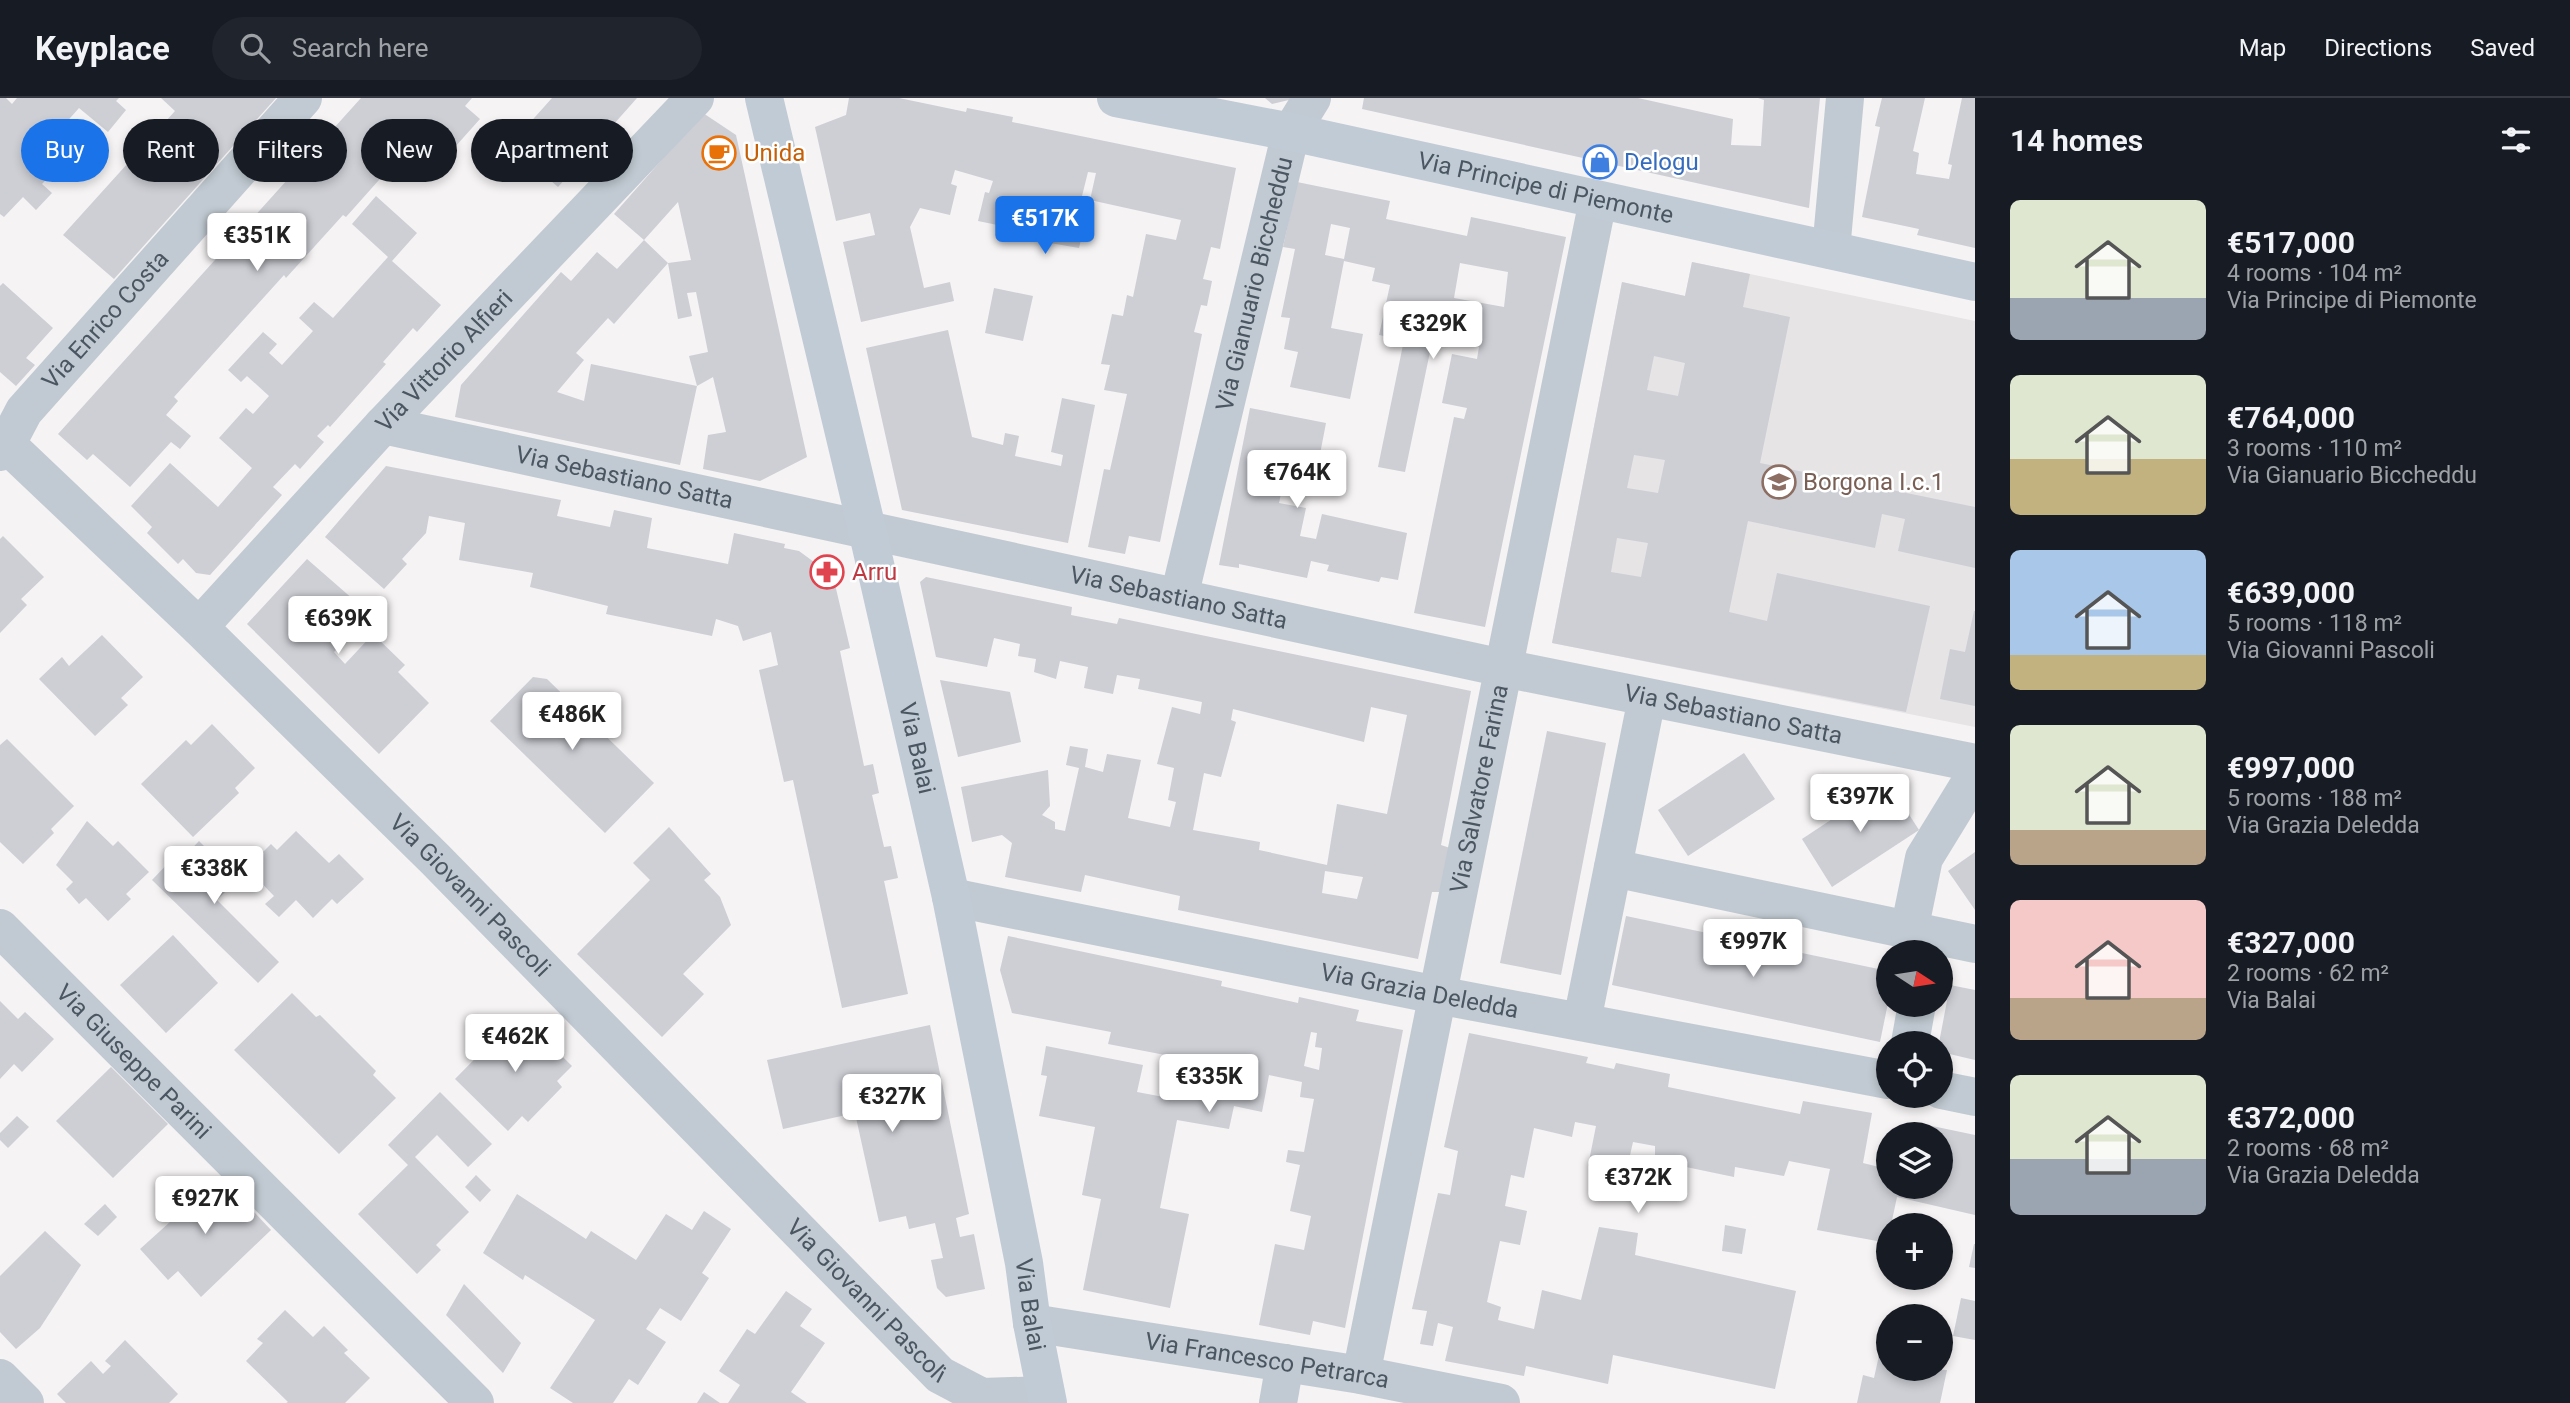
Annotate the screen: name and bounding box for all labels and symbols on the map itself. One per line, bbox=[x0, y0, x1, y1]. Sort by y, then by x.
cafe icon: Unida bbox=[700, 134, 738, 172]
place label: Unida bbox=[744, 139, 805, 167]
shop icon: Delogu bbox=[1581, 143, 1619, 181]
street label: Via Principe di Piemonte bbox=[1415, 146, 1676, 229]
place label: Delogu bbox=[1624, 148, 1699, 176]
street label: Via Gianuario Biccheddu bbox=[1210, 154, 1299, 414]
pin: €517K bbox=[996, 197, 1094, 256]
pin: €351K bbox=[208, 214, 306, 273]
street label: Via Enrico Costa bbox=[36, 245, 174, 395]
street label: Via Vittorio Alfieri bbox=[370, 284, 518, 438]
pin: €329K bbox=[1384, 302, 1482, 361]
street label: Via Sebastiano Satta bbox=[513, 440, 736, 515]
pin: €764K bbox=[1248, 450, 1346, 510]
school or university icon: Borgona I.c.1 bbox=[1760, 463, 1798, 501]
place label: Borgona I.c.1 bbox=[1803, 468, 1944, 496]
pharmacy icon: Arru bbox=[808, 553, 846, 591]
place label: Arru bbox=[852, 558, 897, 586]
street label: Via Sebastiano Satta bbox=[1067, 560, 1290, 635]
pin: €639K bbox=[289, 596, 387, 656]
street label: Via Sebastiano Satta bbox=[1622, 679, 1845, 750]
street label: Via Salvatore Farina bbox=[1445, 682, 1514, 895]
pin: €486K bbox=[523, 692, 621, 752]
street label: Via Balai bbox=[893, 700, 941, 797]
pin: €397K bbox=[1811, 774, 1909, 834]
street label: Via Giovanni Pascoli bbox=[384, 808, 556, 983]
pin: €338K bbox=[165, 846, 263, 906]
pin: €997K bbox=[1704, 920, 1802, 979]
north arrow bbox=[1876, 940, 1953, 1017]
street label: Via Grazia Deledda bbox=[1318, 958, 1521, 1024]
street label: Via Giuseppe Parini bbox=[50, 978, 217, 1145]
pin: €462K bbox=[466, 1014, 564, 1074]
pin: €335K bbox=[1160, 1054, 1258, 1114]
pin: €327K bbox=[843, 1074, 941, 1134]
pin: €372K bbox=[1589, 1156, 1687, 1215]
pin: €927K bbox=[156, 1176, 254, 1236]
street label: Via Giovanni Pascoli bbox=[781, 1213, 950, 1389]
street label: Via Balai bbox=[1010, 1257, 1051, 1353]
street label: Via Francesco Petrarca bbox=[1143, 1327, 1392, 1394]

